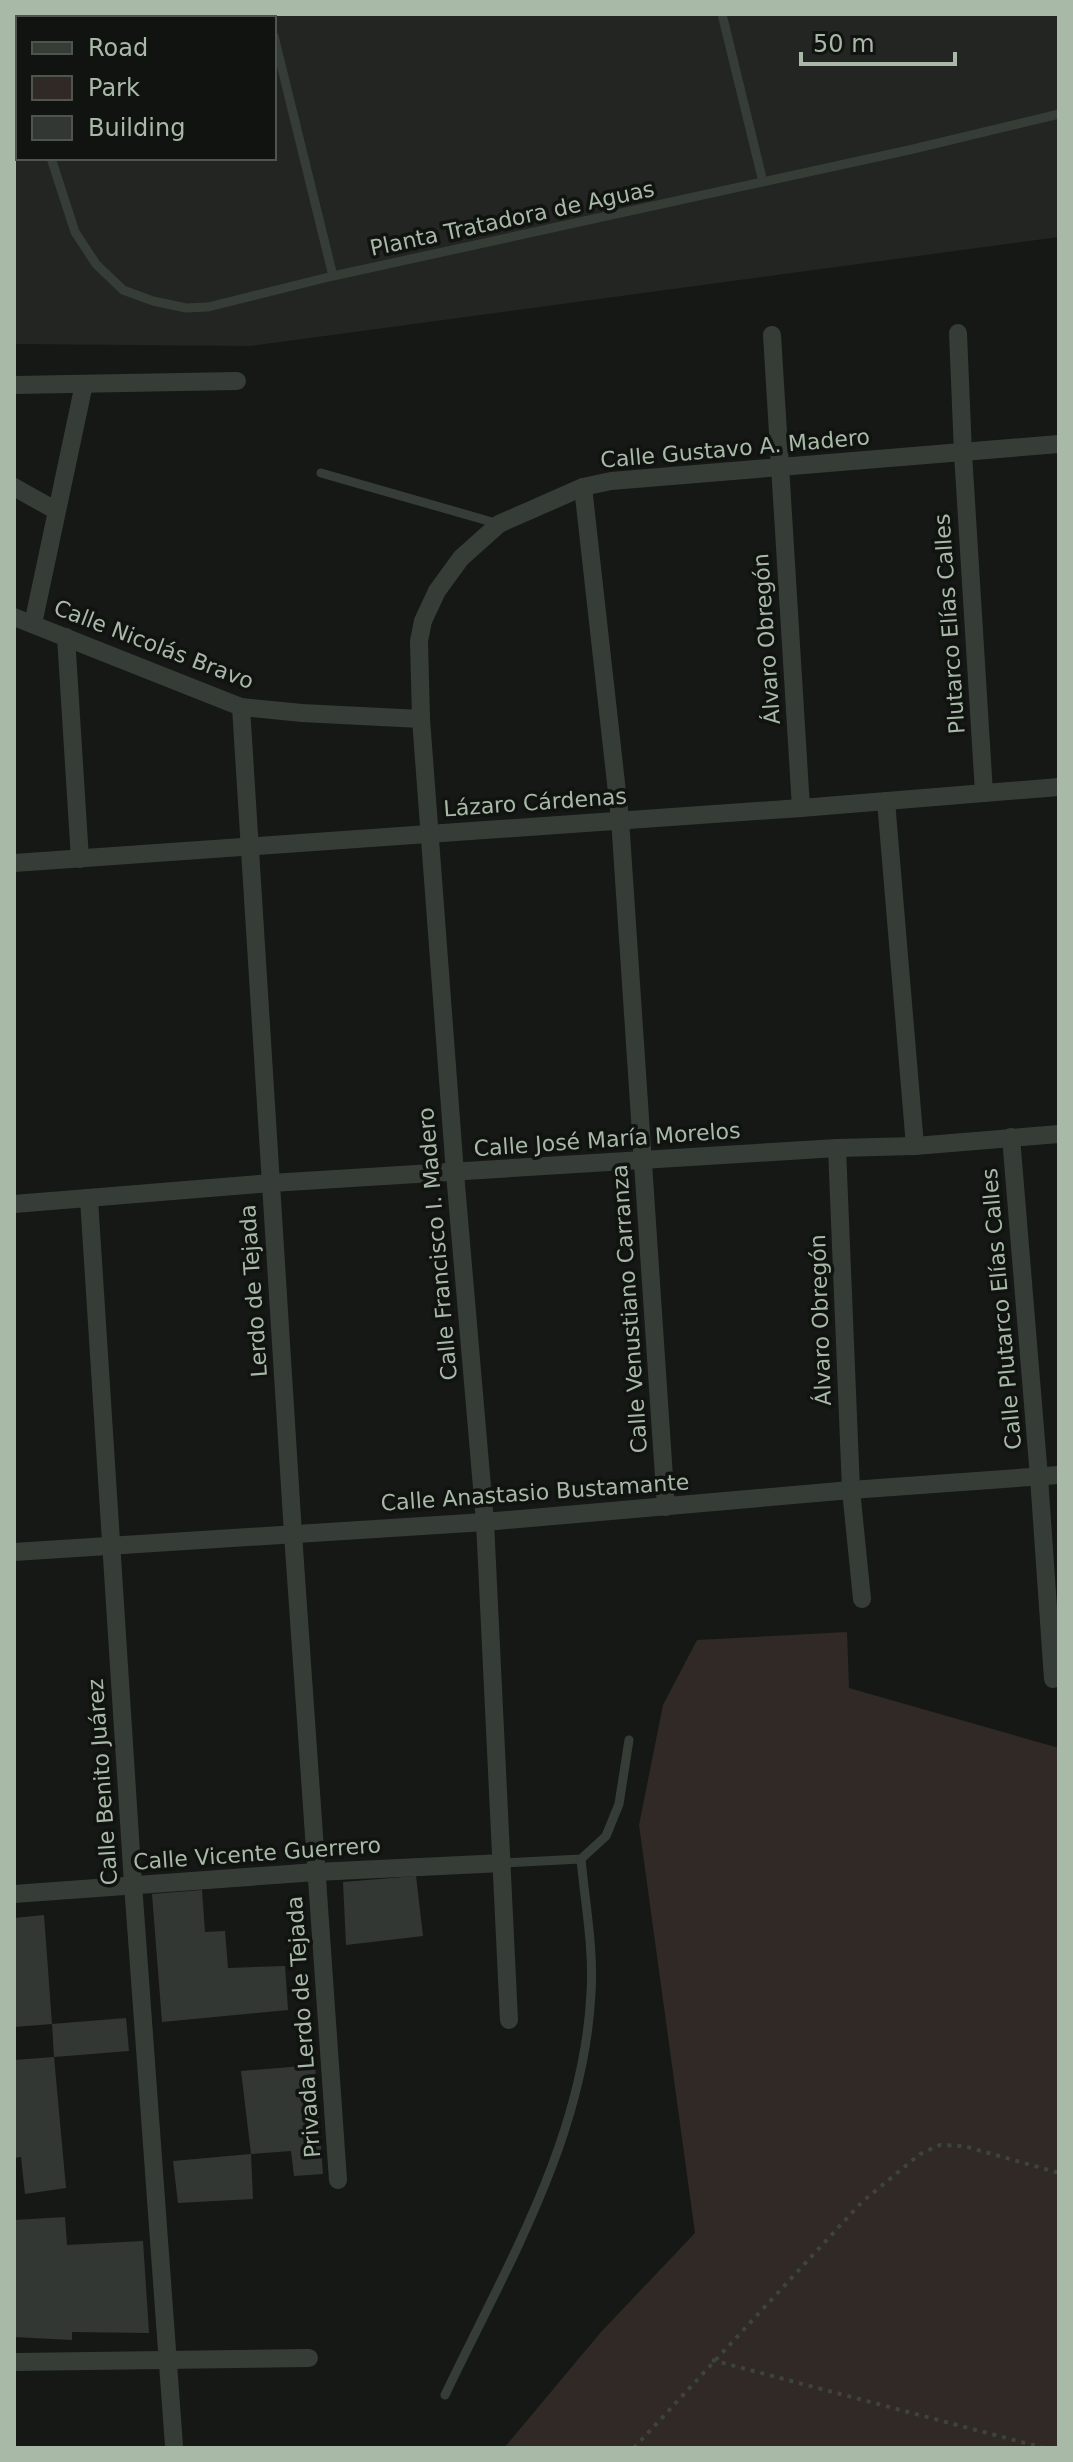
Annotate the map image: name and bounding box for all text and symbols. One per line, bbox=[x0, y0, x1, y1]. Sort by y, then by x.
legend bbox=[16, 16, 276, 160]
scale bar bbox=[801, 16, 955, 66]
text: 50 m bbox=[813, 30, 875, 58]
text: Road bbox=[88, 34, 148, 62]
text: Park bbox=[88, 74, 140, 102]
text: Building bbox=[88, 114, 185, 142]
street label: Planta Tratadora de Aguas bbox=[368, 176, 657, 261]
street label: Calle Gustavo A. Madero bbox=[599, 424, 871, 473]
street label: Plutarco Elías Calles bbox=[929, 513, 970, 735]
street label: Álvaro Obregón bbox=[748, 553, 785, 725]
street label: Calle Nicolás Bravo bbox=[50, 595, 257, 694]
street label: Lázaro Cárdenas bbox=[443, 784, 628, 821]
street label: Calle Francisco I. Madero bbox=[413, 1106, 462, 1381]
street label: Calle José María Morelos bbox=[473, 1118, 741, 1161]
street label: Calle Venustiano Carranza bbox=[607, 1164, 652, 1454]
street label: Calle Plutarco Elías Calles bbox=[977, 1167, 1026, 1451]
street label: Lerdo de Tejada bbox=[235, 1204, 272, 1378]
street label: Álvaro Obregón bbox=[805, 1234, 836, 1406]
street label: Calle Anastasio Bustamante bbox=[380, 1469, 690, 1516]
street label: Calle Benito Juárez bbox=[83, 1678, 122, 1886]
street label: Calle Vicente Guerrero bbox=[132, 1832, 382, 1875]
street label: Privada Lerdo de Tejada bbox=[282, 1895, 325, 2159]

